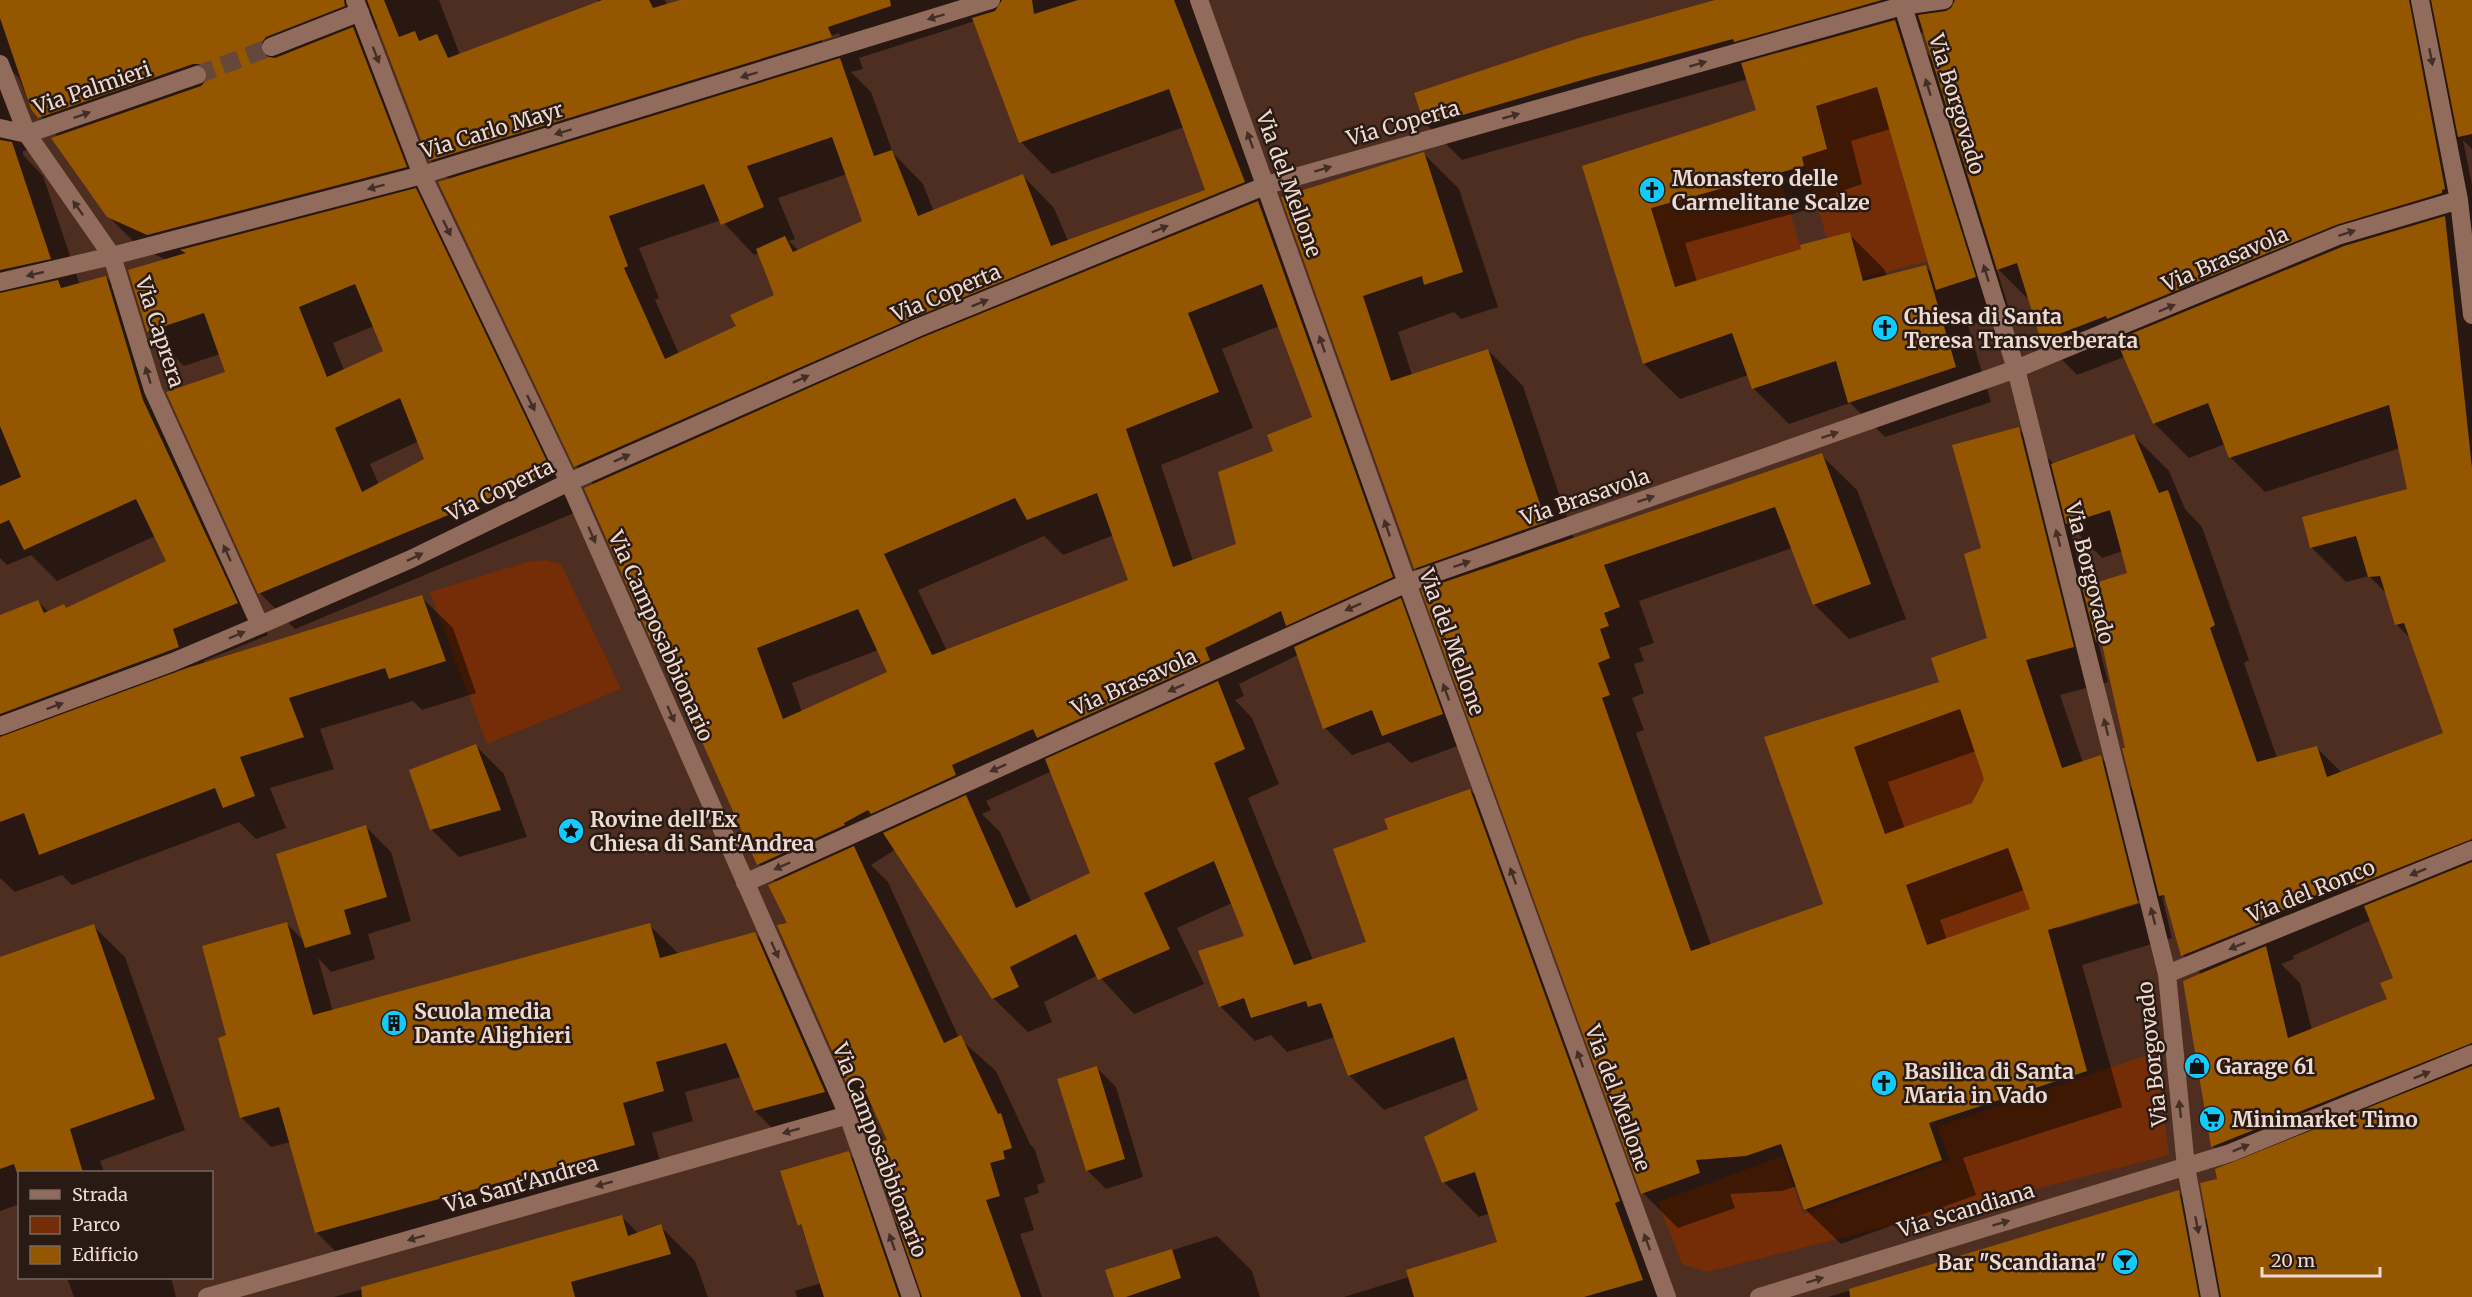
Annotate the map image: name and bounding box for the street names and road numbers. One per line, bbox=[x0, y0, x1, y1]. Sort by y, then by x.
street label: Via Borgovado bbox=[1923, 30, 1991, 177]
street label: Via Palmieri bbox=[29, 55, 155, 121]
street label: Via Coperta bbox=[1343, 94, 1463, 152]
street label: Via Carlo Mayr bbox=[416, 95, 567, 165]
street label: Via del Mellone bbox=[1250, 106, 1328, 261]
street label: Via Brasavola bbox=[2157, 220, 2292, 298]
street label: Via Coperta bbox=[886, 258, 1005, 329]
street label: Via Caprera bbox=[129, 272, 191, 391]
street label: Via Coperta bbox=[441, 452, 558, 528]
street label: Via Brasavola bbox=[1516, 462, 1653, 532]
street label: Via Borgovado bbox=[2059, 498, 2121, 647]
street label: Via Camposabbionario bbox=[602, 526, 720, 745]
street label: Via del Mellone bbox=[1413, 564, 1491, 719]
street label: Via Brasavola bbox=[1066, 642, 1201, 722]
street label: Via del Ronco bbox=[2242, 853, 2379, 929]
street label: Via Borgovado bbox=[2131, 980, 2173, 1129]
street label: Via del Mellone bbox=[1579, 1020, 1657, 1175]
street label: Via Camposabbionario bbox=[826, 1038, 933, 1261]
street label: Via Sant'Andrea bbox=[440, 1149, 601, 1219]
street label: Via Scandiana bbox=[1894, 1176, 2038, 1244]

